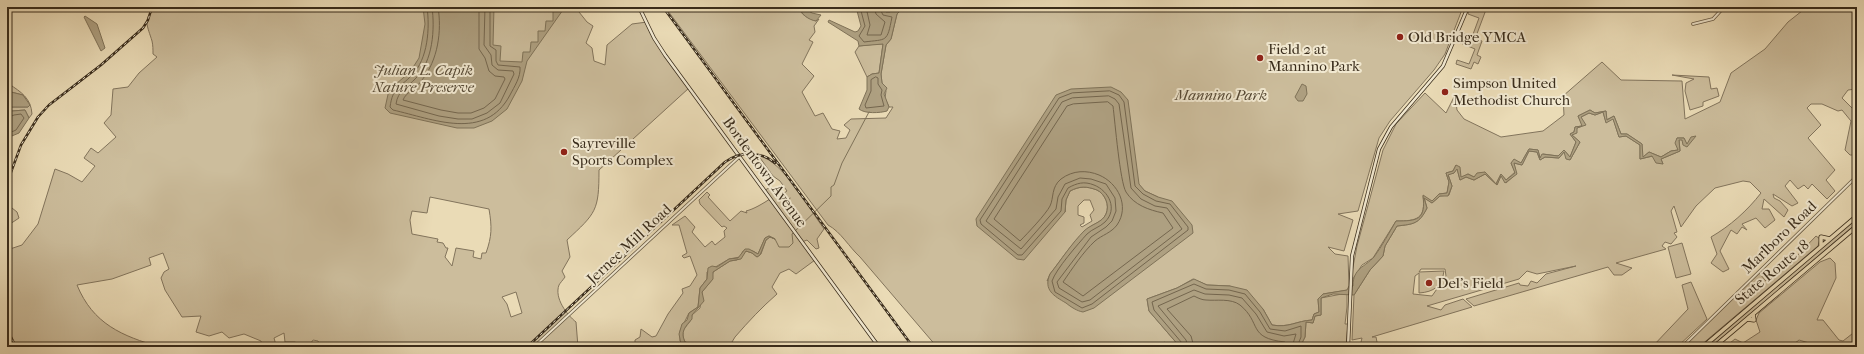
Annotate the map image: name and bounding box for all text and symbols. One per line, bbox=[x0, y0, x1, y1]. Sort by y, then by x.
place label: Old Bridge YMCA bbox=[1408, 28, 1527, 46]
marker: Old Bridge YMCA bbox=[1395, 32, 1405, 42]
place label: Field 2 at Mannino Park bbox=[1268, 40, 1360, 75]
marker: Field 2 at Mannino Park bbox=[1255, 53, 1265, 63]
park label: Julian L. Capik Nature Preserve bbox=[371, 61, 475, 96]
place label: Simpson United Methodist Church bbox=[1453, 74, 1571, 109]
park label: Mannino Park bbox=[1174, 86, 1267, 104]
marker: Simpson United Methodist Church bbox=[1440, 87, 1450, 97]
street label: Bordentown Avenue bbox=[719, 113, 811, 231]
place label: Sayreville Sports Complex bbox=[572, 134, 673, 169]
marker: Sayreville Sports Complex bbox=[559, 147, 569, 157]
street label: Marlboro Road bbox=[1738, 196, 1821, 277]
street label: Jernee Mill Road bbox=[582, 200, 676, 288]
street label: State Route 18 bbox=[1731, 236, 1813, 308]
place label: Del's Field bbox=[1437, 274, 1505, 292]
marker: Del's Field bbox=[1424, 278, 1434, 288]

